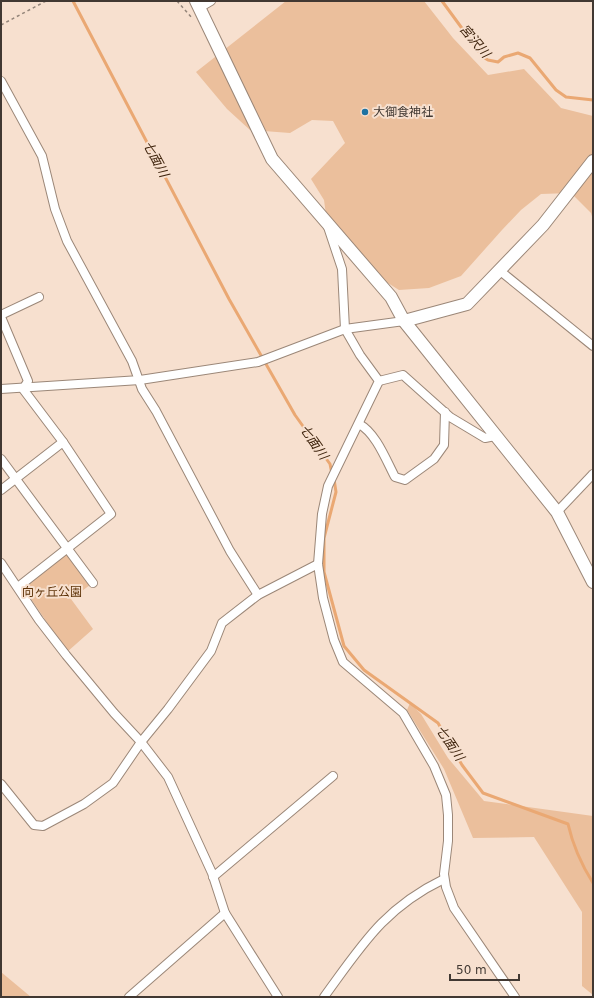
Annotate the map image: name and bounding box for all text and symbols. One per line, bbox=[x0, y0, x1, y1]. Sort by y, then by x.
water label: 宮沢川 bbox=[457, 21, 495, 62]
place label: 大御食神社 bbox=[373, 105, 433, 119]
marker: 大御食神社 bbox=[360, 107, 370, 117]
water label: 七面川 bbox=[140, 138, 173, 181]
water label: 七面川 bbox=[297, 422, 332, 464]
park label: 向ヶ丘公園 bbox=[22, 585, 82, 599]
water label: 七面川 bbox=[433, 723, 468, 765]
scale bar bbox=[450, 956, 519, 982]
text: 50 m bbox=[456, 963, 487, 977]

